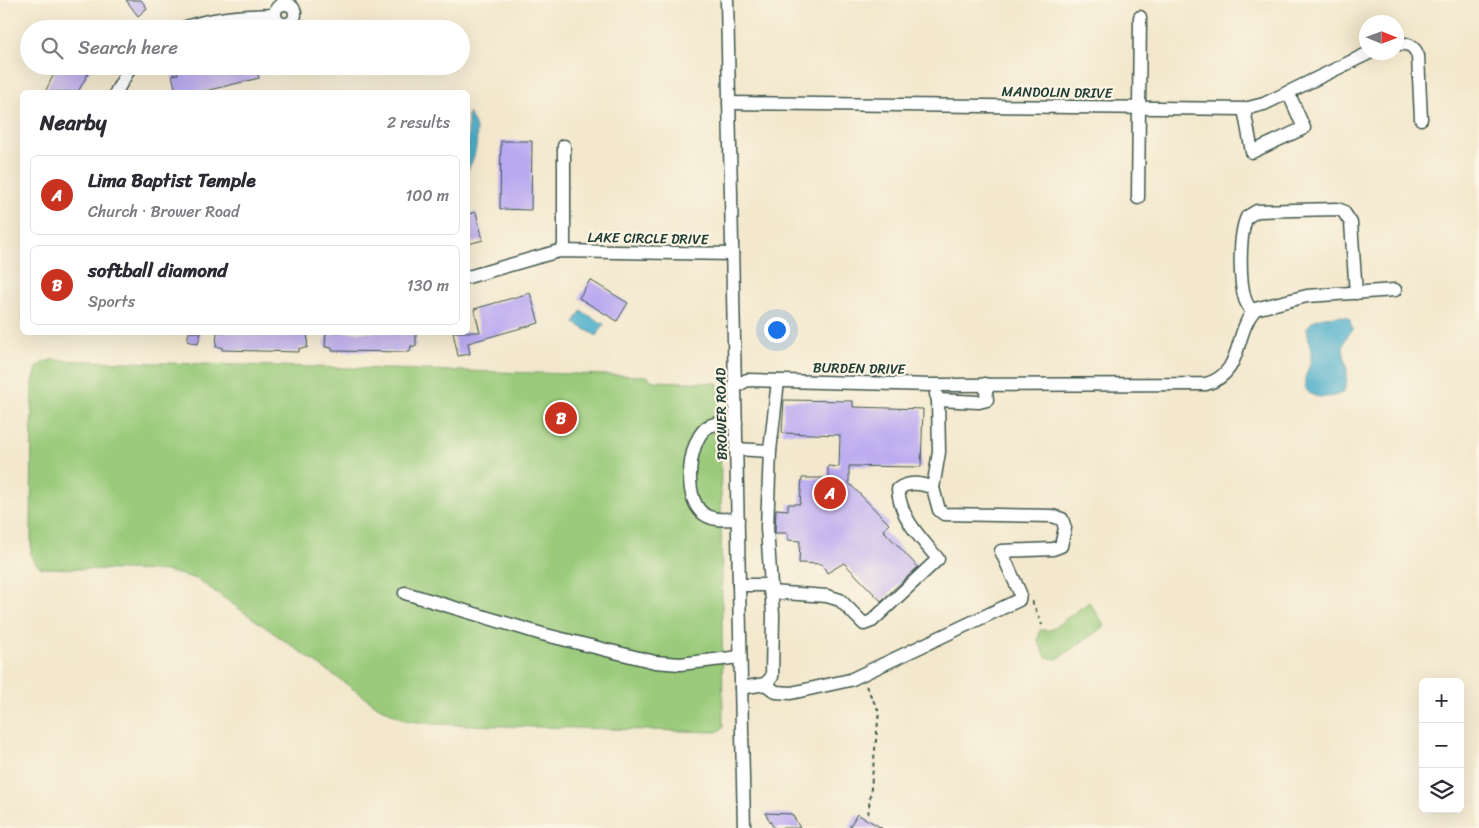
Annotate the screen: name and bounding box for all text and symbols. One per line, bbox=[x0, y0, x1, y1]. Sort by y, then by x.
north arrow bbox=[1359, 15, 1404, 60]
search box bbox=[20, 20, 470, 75]
text: Search here bbox=[78, 31, 178, 64]
icon: search bbox=[38, 34, 66, 62]
street label: MANDOLIN DRIVE bbox=[1001, 79, 1114, 106]
text: Nearby bbox=[40, 104, 106, 142]
text: 2 results bbox=[387, 108, 450, 137]
text: Lima Baptist Temple bbox=[88, 164, 256, 197]
text: A bbox=[52, 181, 62, 210]
text: 100 m bbox=[405, 181, 449, 210]
text: Church · Brower Road bbox=[88, 197, 239, 226]
street label: LAKE CIRCLE DRIVE bbox=[587, 225, 710, 252]
text: softball diamond bbox=[88, 254, 227, 287]
text: B bbox=[52, 271, 62, 300]
text: 130 m bbox=[407, 271, 449, 300]
text: Sports bbox=[88, 287, 135, 316]
your location bbox=[764, 317, 790, 343]
street label: BURDEN DRIVE bbox=[813, 355, 907, 382]
street label: BROWER ROAD bbox=[708, 367, 735, 461]
pin: B bbox=[545, 399, 577, 437]
pin: A bbox=[814, 474, 846, 512]
map controls bbox=[1419, 678, 1464, 813]
button: + bbox=[1419, 678, 1464, 723]
button: − bbox=[1419, 723, 1464, 768]
button: layers bbox=[1419, 768, 1464, 813]

